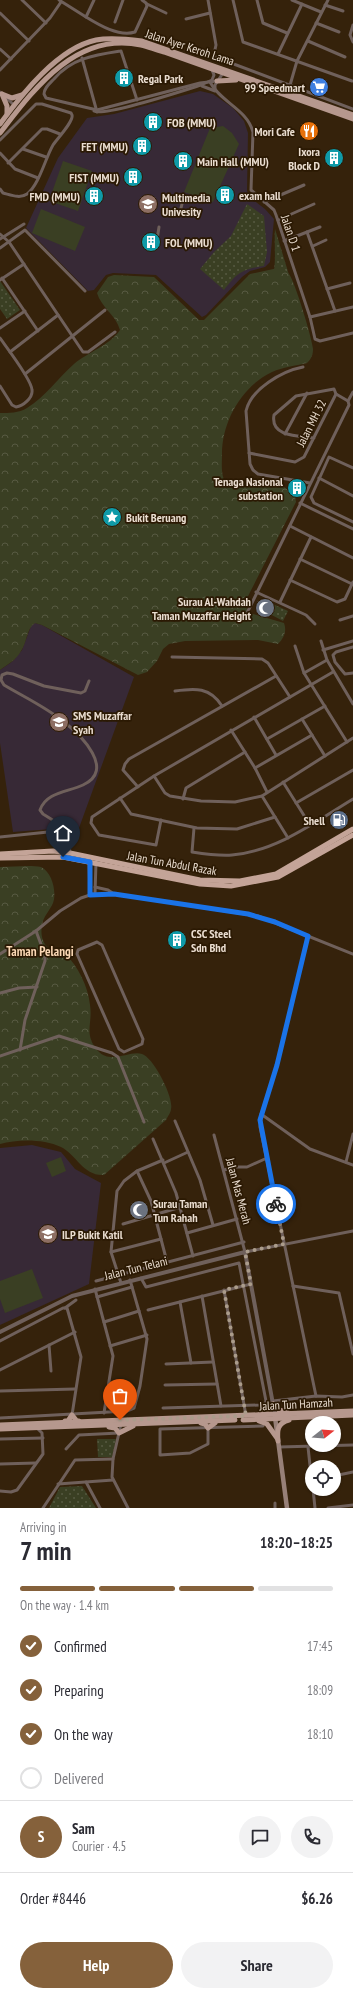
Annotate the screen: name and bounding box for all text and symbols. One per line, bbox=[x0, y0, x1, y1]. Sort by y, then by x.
street label: Jalan Ayer Keroh Lama bbox=[143, 25, 236, 68]
building icon: Regal Park bbox=[113, 67, 135, 89]
place label: Regal Park bbox=[138, 71, 183, 86]
supermarket icon: 99 Speedmart bbox=[308, 76, 330, 98]
place label: 99 Speedmart bbox=[245, 80, 305, 95]
building icon: FOB (MMU) bbox=[142, 111, 164, 133]
place label: FOB (MMU) bbox=[167, 115, 216, 130]
restaurant icon: Mori Cafe bbox=[298, 120, 320, 142]
place label: Mori Cafe bbox=[254, 124, 295, 139]
building icon: FET (MMU) bbox=[131, 135, 153, 157]
place label: FET (MMU) bbox=[81, 139, 128, 154]
place label: Ixora Block D bbox=[288, 144, 321, 173]
building icon: Ixora Block D bbox=[323, 147, 345, 169]
building icon: Main Hall (MMU) bbox=[172, 150, 194, 172]
place label: Main Hall (MMU) bbox=[197, 154, 269, 169]
building icon: FIST (MMU) bbox=[122, 166, 144, 188]
place label: FIST (MMU) bbox=[69, 170, 119, 185]
building icon: exam hall bbox=[214, 184, 236, 206]
building icon: FMD (MMU) bbox=[83, 185, 105, 207]
place label: exam hall bbox=[239, 188, 281, 203]
place label: FMD (MMU) bbox=[29, 189, 80, 204]
place label: Multimedia Univesity bbox=[162, 190, 211, 219]
school or university icon: Multimedia Univesity bbox=[137, 193, 159, 215]
street label: Jalan D 1 bbox=[278, 212, 304, 253]
building icon: FOL (MMU) bbox=[140, 231, 162, 253]
place label: FOL (MMU) bbox=[165, 235, 212, 250]
street label: Jalan MH 32 bbox=[292, 397, 329, 450]
place label: Tenaga Nasional substation bbox=[213, 474, 283, 503]
building icon: Tenaga Nasional substation bbox=[286, 477, 308, 499]
place icon: Bukit Beruang bbox=[101, 506, 123, 528]
place label: Bukit Beruang bbox=[126, 510, 186, 525]
place label: Surau Al-Wahdah Taman Muzaffar Height bbox=[152, 594, 251, 623]
mosque icon: Surau Al-Wahdah Taman Muzaffar Height bbox=[254, 597, 276, 619]
place label: SMS Muzaffar Syah bbox=[73, 708, 132, 737]
school or university icon: SMS Muzaffar Syah bbox=[48, 711, 70, 733]
fuel station icon: Shell bbox=[328, 809, 350, 831]
place label: Shell bbox=[303, 813, 325, 828]
pin bbox=[46, 816, 80, 857]
icon: home bbox=[52, 822, 74, 844]
street label: Jalan Tun Abdul Razak bbox=[125, 848, 218, 878]
place label: CSC Steel Sdn Bhd bbox=[191, 926, 231, 955]
building icon: CSC Steel Sdn Bhd bbox=[166, 929, 188, 951]
district label: Taman Pelangi bbox=[6, 943, 74, 960]
street label: Jalan Mas Merah bbox=[223, 1155, 255, 1226]
courier bbox=[256, 1184, 296, 1224]
icon: bike bbox=[265, 1193, 287, 1215]
place label: Surau Taman Tun Rahah bbox=[153, 1196, 207, 1225]
mosque icon: Surau Taman Tun Rahah bbox=[128, 1199, 150, 1221]
school or university icon: ILP Bukit Katil bbox=[37, 1223, 59, 1245]
place label: ILP Bukit Katil bbox=[62, 1227, 123, 1242]
street label: Jalan Tun Telani bbox=[102, 1253, 169, 1283]
pin bbox=[103, 1379, 137, 1420]
icon: bag bbox=[109, 1385, 131, 1407]
street label: Jalan Tun Hamzah bbox=[258, 1395, 333, 1413]
north arrow bbox=[305, 1416, 341, 1452]
map controls bbox=[305, 1416, 341, 1496]
button: locate bbox=[305, 1460, 341, 1496]
text: Arriving in bbox=[20, 1519, 67, 1536]
text: 18:20–18:25 bbox=[260, 1533, 333, 1552]
text: 7 min bbox=[20, 1534, 71, 1567]
text: On the way · 1.4 km bbox=[20, 1597, 109, 1614]
icon: check bbox=[20, 1635, 42, 1657]
text: Confirmed bbox=[54, 1637, 107, 1656]
text: 17:45 bbox=[307, 1638, 333, 1655]
icon: check bbox=[20, 1679, 42, 1701]
text: Preparing bbox=[54, 1681, 104, 1700]
text: 18:09 bbox=[307, 1682, 333, 1699]
icon: check bbox=[20, 1723, 42, 1745]
text: On the way bbox=[54, 1725, 113, 1744]
text: 18:10 bbox=[307, 1726, 333, 1743]
text: Delivered bbox=[54, 1769, 104, 1788]
button: chat bbox=[239, 1816, 281, 1858]
button: phone bbox=[291, 1816, 333, 1858]
text: Sam bbox=[72, 1819, 95, 1838]
text: S bbox=[38, 1827, 44, 1846]
text: Courier · 4.5 bbox=[72, 1838, 126, 1855]
text: Order #8446 bbox=[20, 1889, 86, 1908]
text: $6.26 bbox=[301, 1889, 333, 1908]
button: Help bbox=[20, 1942, 173, 1988]
button: Share bbox=[181, 1942, 333, 1988]

